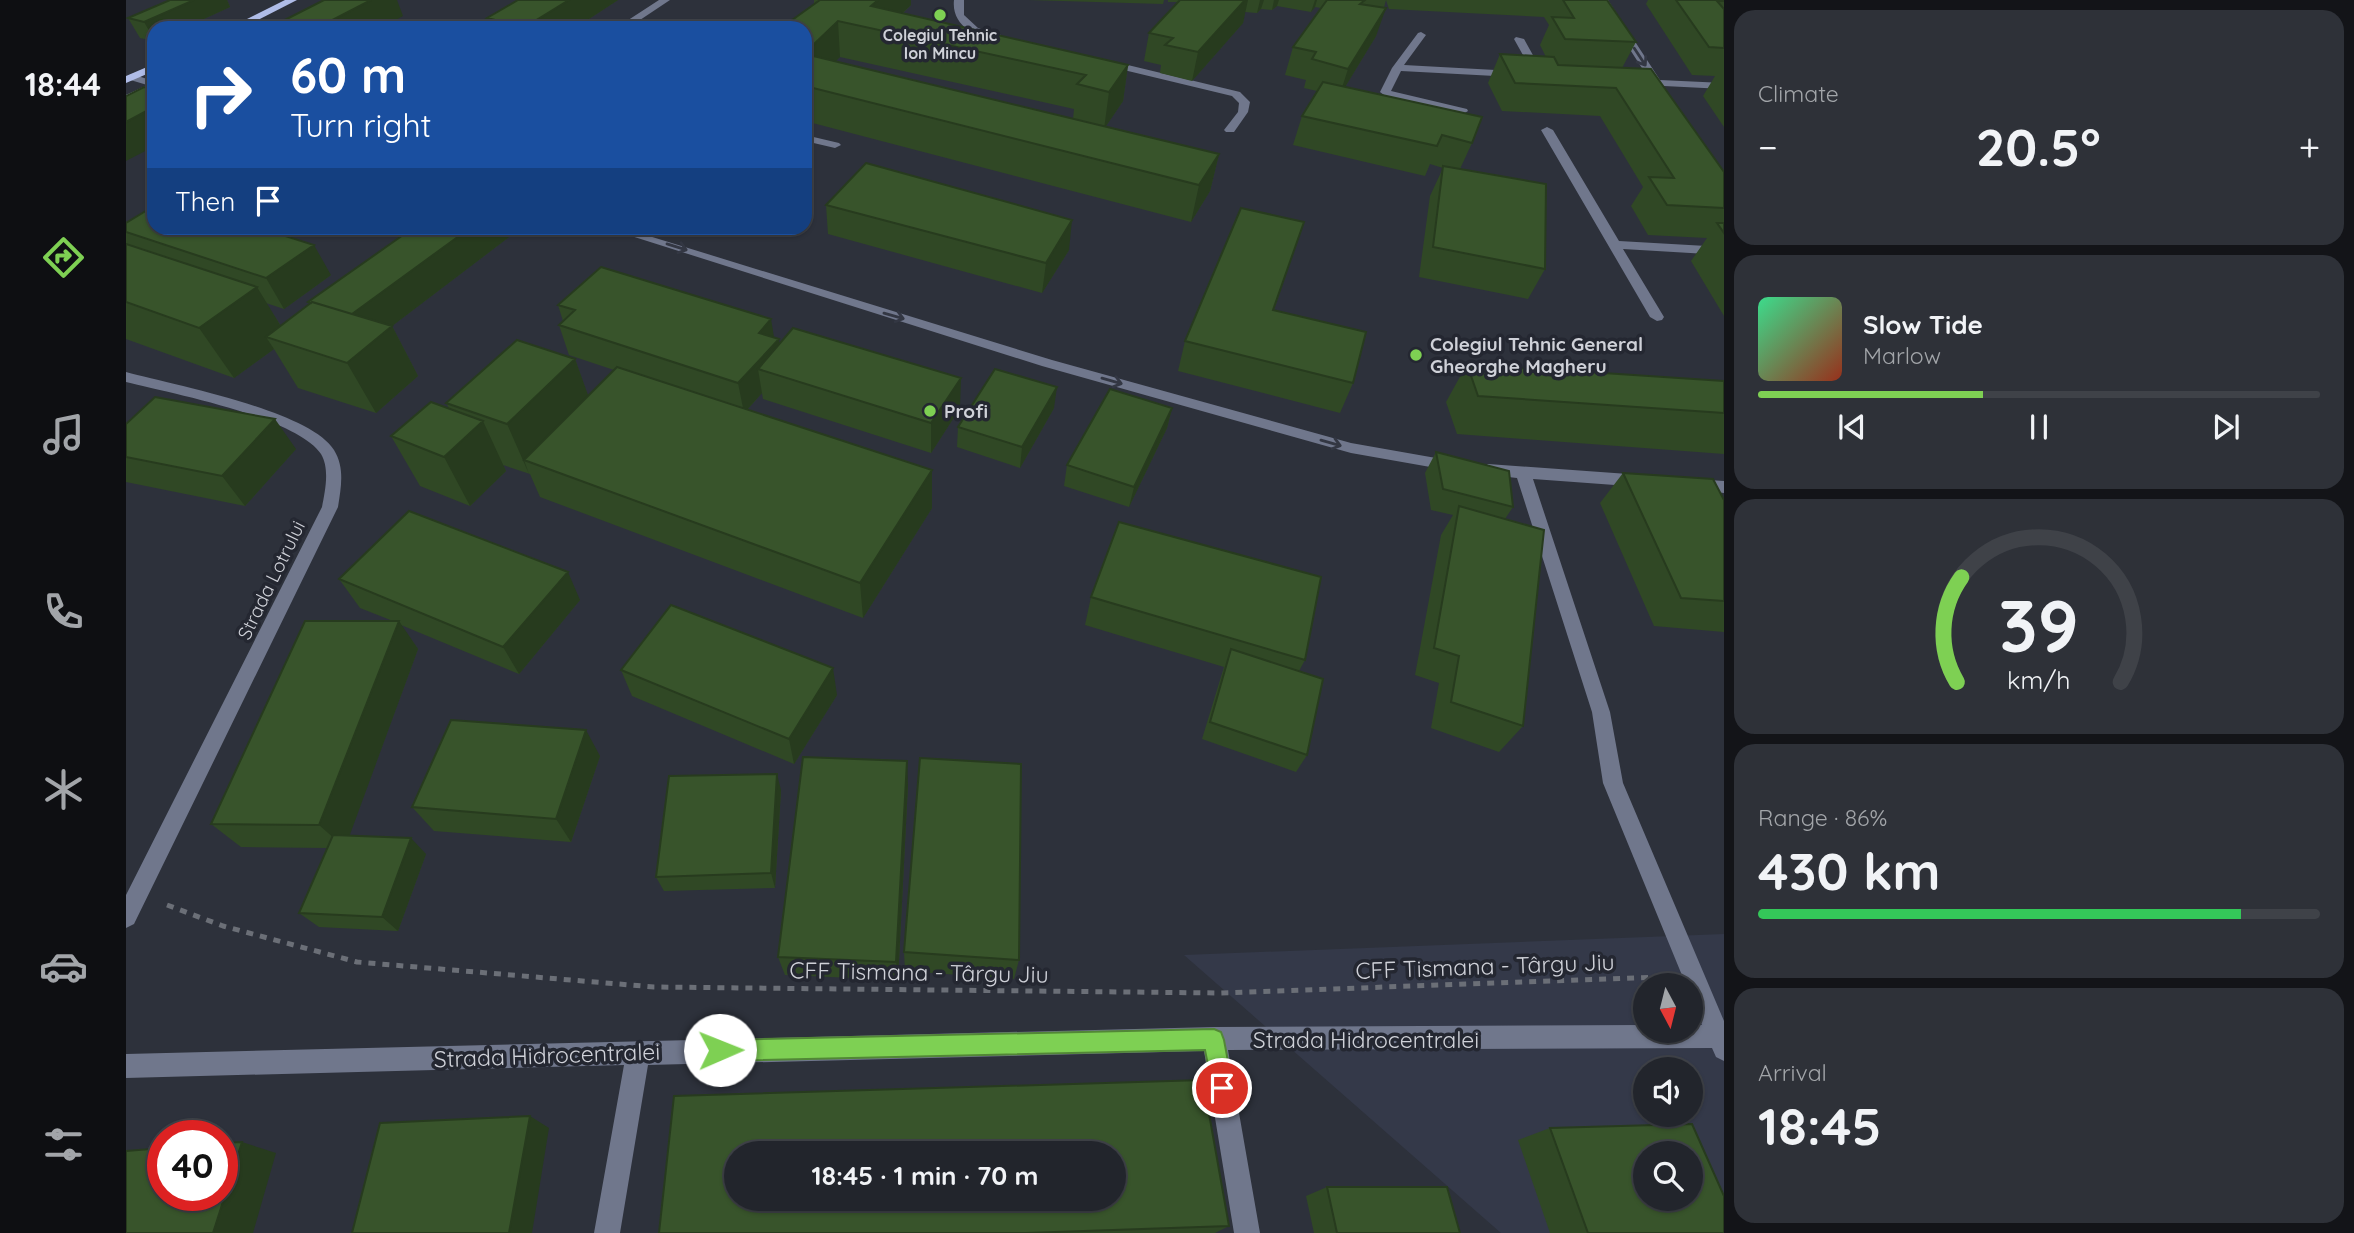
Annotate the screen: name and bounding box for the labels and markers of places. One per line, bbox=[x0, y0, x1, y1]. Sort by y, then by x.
marker: Colegiul Tehnic Ion Mincu bbox=[932, 7, 948, 23]
place label: Colegiul Tehnic Ion Mincu bbox=[883, 25, 997, 63]
place label: Colegiul Tehnic General Gheorghe Magheru bbox=[1430, 332, 1643, 378]
marker: Colegiul Tehnic General Gheorghe Magheru bbox=[1408, 347, 1424, 363]
place label: Profi bbox=[944, 399, 988, 423]
marker: Profi bbox=[922, 403, 938, 419]
pin bbox=[1192, 1058, 1252, 1118]

